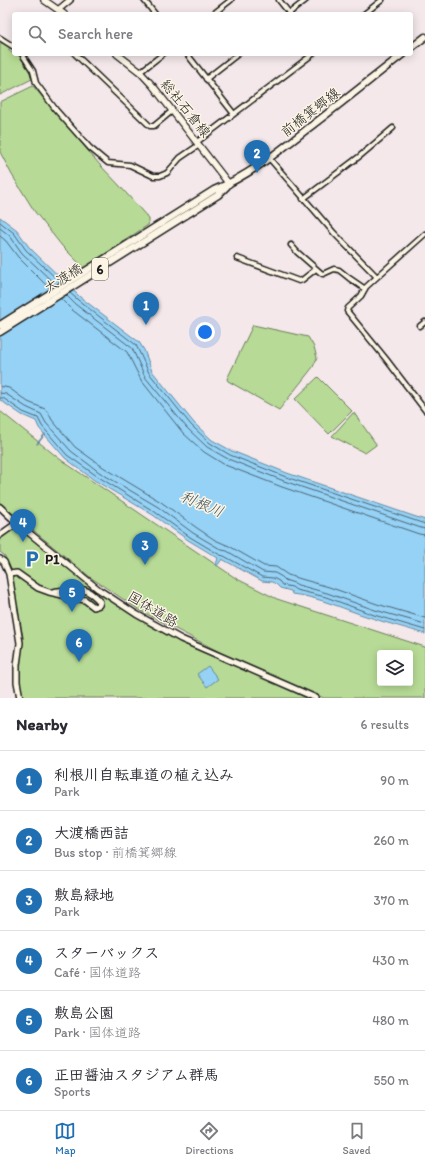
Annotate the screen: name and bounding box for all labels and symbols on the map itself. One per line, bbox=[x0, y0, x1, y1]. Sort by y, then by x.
street label: 総社石倉線 bbox=[157, 76, 214, 141]
street label: 前橋箕郷線 bbox=[277, 84, 343, 141]
pin: 2 bbox=[244, 140, 270, 173]
road number: 6 bbox=[92, 258, 108, 280]
street label: 大渡橋 bbox=[41, 260, 86, 297]
pin: 1 bbox=[133, 292, 159, 325]
your location bbox=[195, 322, 215, 342]
water label: 利根川 bbox=[178, 487, 226, 521]
pin: 4 bbox=[10, 509, 36, 542]
pin: 3 bbox=[132, 532, 158, 565]
parking icon: P1 bbox=[22, 549, 42, 569]
place label: P1 bbox=[45, 551, 60, 568]
pin: 5 bbox=[59, 579, 85, 612]
street label: 国体道路 bbox=[124, 588, 181, 631]
pin: 6 bbox=[66, 629, 92, 662]

